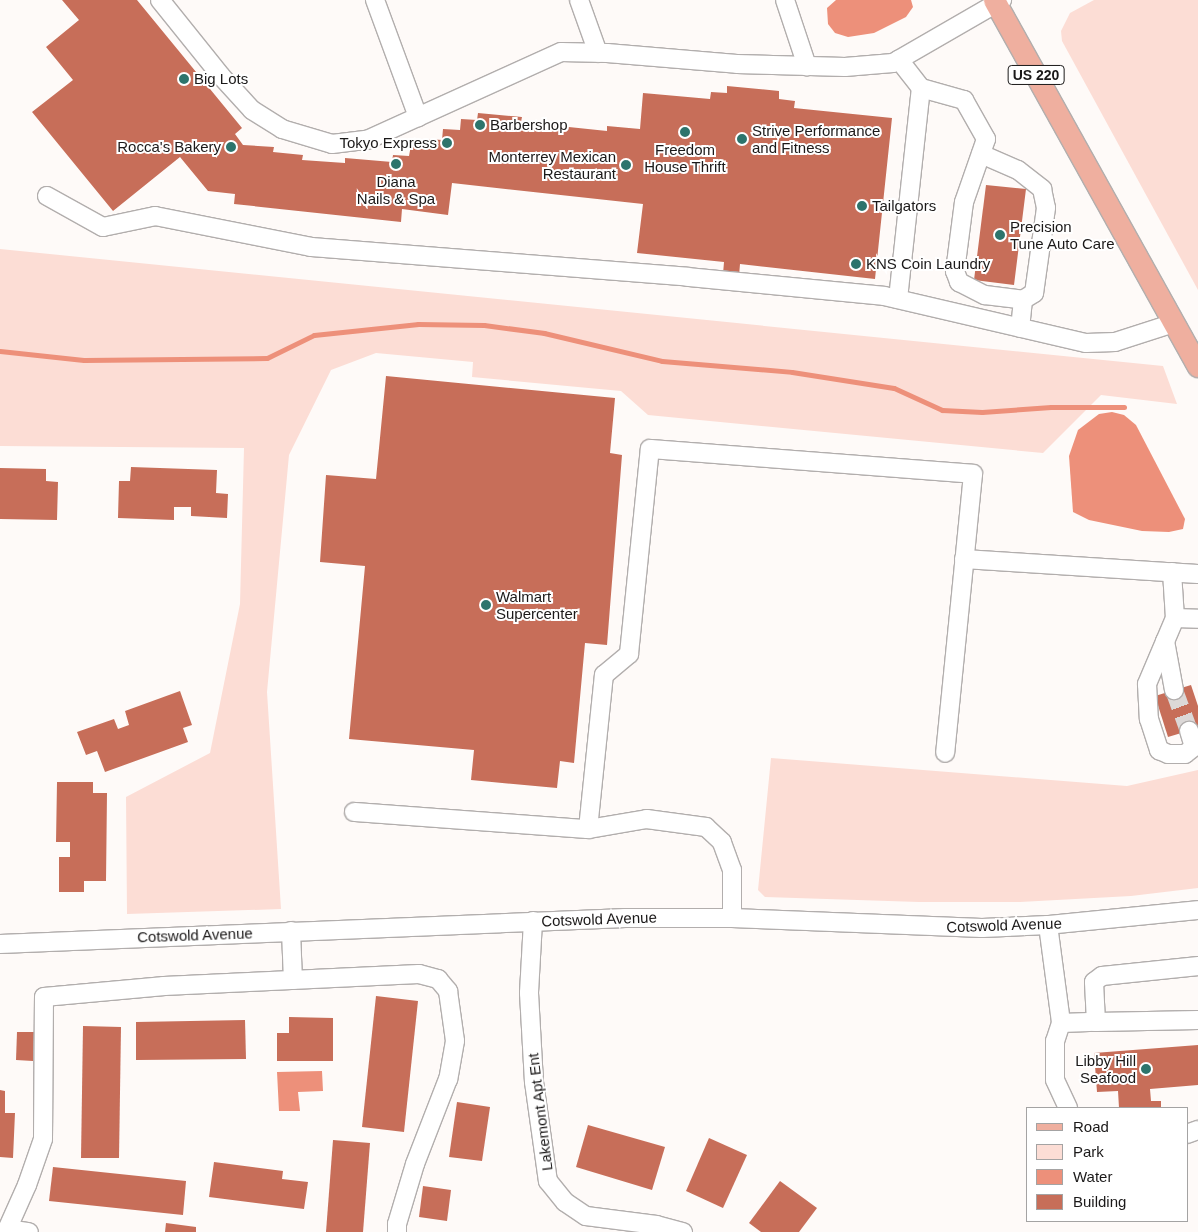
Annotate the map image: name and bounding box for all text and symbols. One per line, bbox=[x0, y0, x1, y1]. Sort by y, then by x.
road number: US 220 bbox=[1007, 64, 1065, 86]
place label: Big Lots bbox=[194, 70, 248, 88]
marker: Big Lots bbox=[178, 73, 190, 85]
place label: Barbershop bbox=[490, 116, 568, 134]
marker: Barbershop bbox=[474, 119, 486, 131]
place label: Strive Performance and Fitness bbox=[752, 121, 880, 156]
marker: Freedom House Thrift bbox=[679, 126, 691, 138]
marker: Strive Performance and Fitness bbox=[736, 133, 748, 145]
place label: Tokyo Express bbox=[339, 134, 437, 152]
marker: Tokyo Express bbox=[441, 137, 453, 149]
place label: Rocca's Bakery bbox=[117, 138, 221, 156]
place label: Freedom House Thrift bbox=[644, 140, 726, 175]
marker: Rocca's Bakery bbox=[225, 141, 237, 153]
place label: Monterrey Mexican Restaurant bbox=[488, 147, 616, 182]
marker: Diana Nails & Spa bbox=[390, 158, 402, 170]
marker: Monterrey Mexican Restaurant bbox=[620, 159, 632, 171]
place label: Diana Nails & Spa bbox=[357, 172, 435, 207]
place label: Tailgators bbox=[872, 197, 936, 215]
marker: Tailgators bbox=[856, 200, 868, 212]
place label: Precision Tune Auto Care bbox=[1010, 217, 1115, 252]
marker: Precision Tune Auto Care bbox=[994, 229, 1006, 241]
place label: KNS Coin Laundry bbox=[866, 255, 990, 273]
marker: KNS Coin Laundry bbox=[850, 258, 862, 270]
place label: Walmart Supercenter bbox=[496, 587, 578, 622]
marker: Walmart Supercenter bbox=[480, 599, 492, 611]
street label: Cotswold Avenue bbox=[540, 908, 658, 930]
street label: Cotswold Avenue bbox=[945, 914, 1063, 936]
street label: Cotswold Avenue bbox=[136, 924, 254, 946]
place label: Libby Hill Seafood bbox=[1075, 1051, 1136, 1086]
street label: Lakemont Apt Ent bbox=[524, 1052, 556, 1172]
marker: Libby Hill Seafood bbox=[1140, 1063, 1152, 1075]
legend bbox=[1026, 1107, 1188, 1222]
text: Road bbox=[1073, 1118, 1109, 1135]
text: Park bbox=[1073, 1143, 1104, 1160]
text: Water bbox=[1073, 1168, 1112, 1185]
text: Building bbox=[1073, 1193, 1126, 1210]

